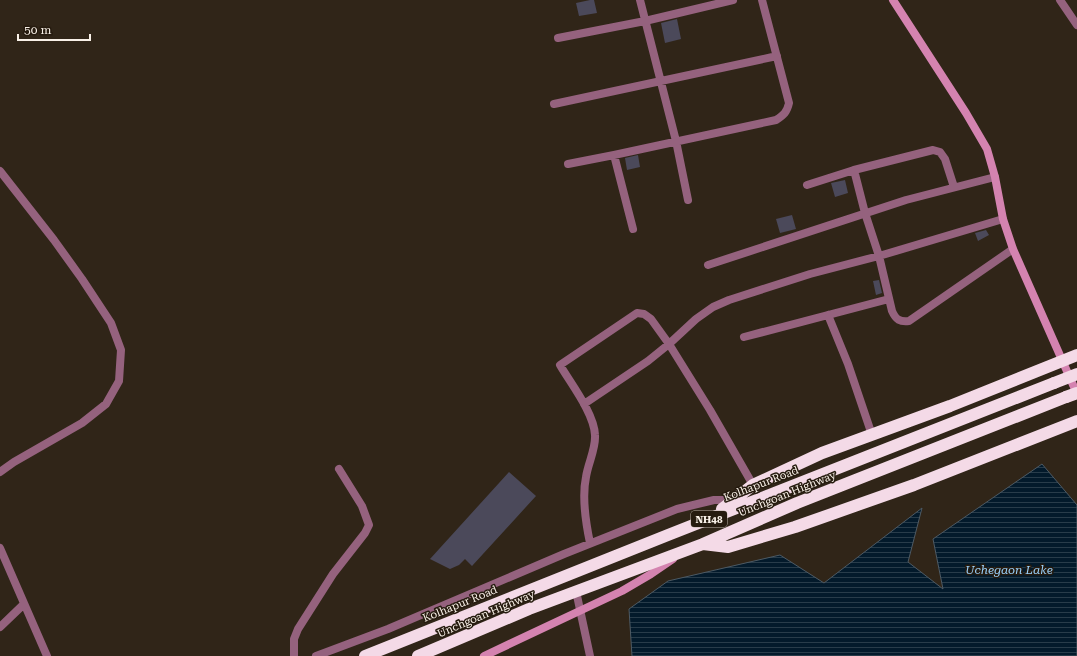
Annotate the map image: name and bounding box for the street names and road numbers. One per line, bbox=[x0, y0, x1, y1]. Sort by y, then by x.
street label: Kolhapur Road bbox=[722, 464, 800, 504]
street label: Unchgoan Highway bbox=[736, 468, 838, 520]
road number: NH48 bbox=[691, 511, 727, 527]
street label: Kolhapur Road bbox=[421, 583, 499, 625]
street label: Unchgoan Highway bbox=[435, 587, 537, 640]

